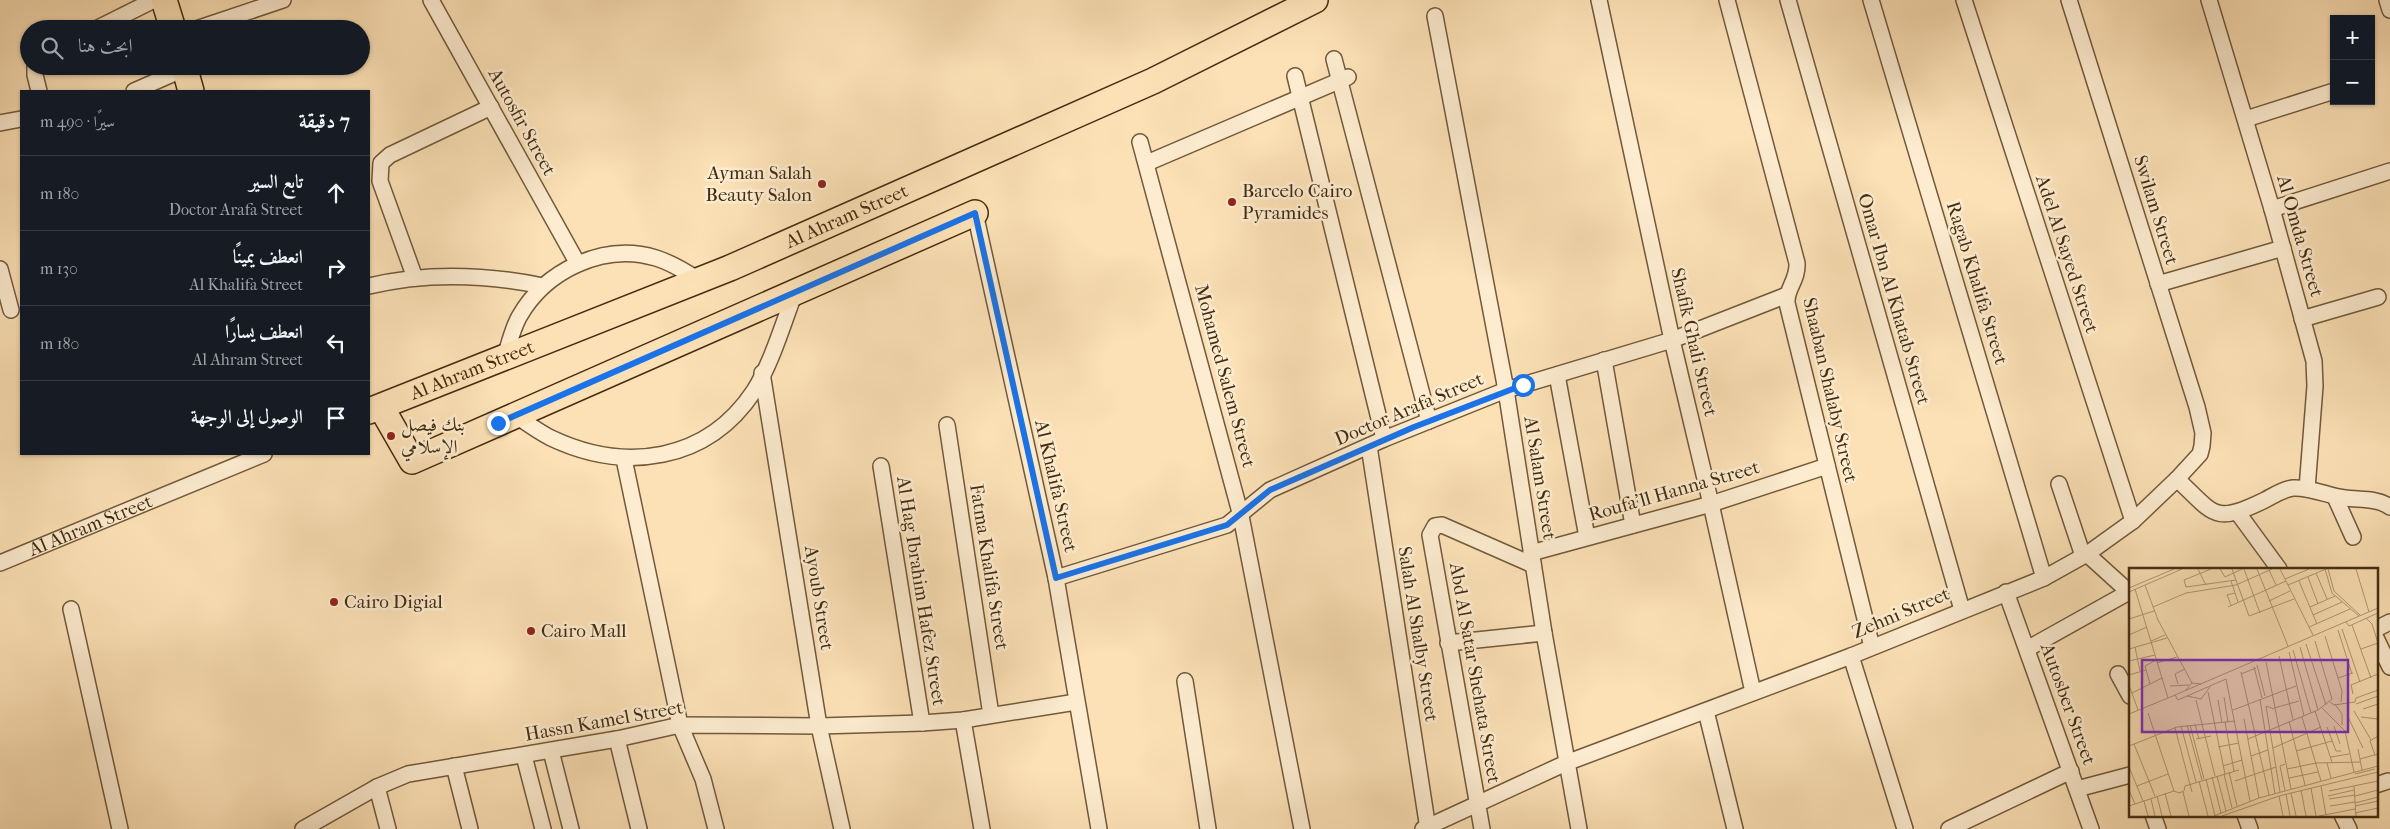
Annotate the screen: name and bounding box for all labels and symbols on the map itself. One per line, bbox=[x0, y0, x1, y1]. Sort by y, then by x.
street label: Autosfir Street bbox=[483, 64, 561, 180]
street label: Swilam Street bbox=[2129, 153, 2183, 268]
place label: Ayman Salah Beauty Salon bbox=[706, 162, 812, 206]
street label: Adel Al Sayed Street bbox=[2031, 171, 2103, 336]
street label: Al Omda Street bbox=[2272, 172, 2328, 300]
marker: Ayman Salah Beauty Salon bbox=[816, 178, 828, 190]
street label: Al Ahram Street bbox=[781, 180, 912, 253]
place label: Barcelo Cairo Pyramides bbox=[1242, 180, 1353, 224]
street label: Omar Ibn Al Khatab Street bbox=[1853, 191, 1935, 407]
marker: Barcelo Cairo Pyramides bbox=[1226, 196, 1238, 208]
street label: Ragab Khalifa Street bbox=[1942, 199, 2012, 367]
street label: Shafik Ghali Street bbox=[1666, 266, 1722, 419]
street label: Mohamed Salem Street bbox=[1190, 282, 1260, 470]
street label: Shaaban Shalaby Street bbox=[1798, 295, 1862, 485]
street label: Al Ahram Street bbox=[406, 336, 538, 405]
street label: Doctor Arafa Street bbox=[1331, 368, 1487, 450]
route start bbox=[1512, 374, 1535, 397]
route end bbox=[487, 412, 510, 435]
place label: بنك فيصل الإسلامي bbox=[401, 414, 465, 462]
street label: Al Salam Street bbox=[1519, 414, 1561, 541]
street label: Al Khalifa Street bbox=[1030, 417, 1082, 554]
marker: بنك فيصل الإسلامي bbox=[385, 430, 397, 442]
street label: Roufa'll Hanna Street bbox=[1586, 456, 1762, 526]
street label: Al Hag Ibrahim Hafez Street bbox=[892, 474, 950, 707]
street label: Fatma Khalifa Street bbox=[965, 482, 1013, 652]
street label: Al Ahram Street bbox=[25, 490, 156, 561]
street label: Ayoub Street bbox=[800, 543, 838, 652]
street label: Salah Al Shalby Street bbox=[1393, 545, 1443, 723]
street label: Abd Al Satar Shehata Street bbox=[1445, 560, 1505, 785]
inset map bbox=[2129, 568, 2378, 816]
street label: Zehni Street bbox=[1849, 583, 1953, 643]
place label: Cairo Digial bbox=[344, 591, 443, 613]
marker: Cairo Digial bbox=[328, 596, 340, 608]
place label: Cairo Mall bbox=[541, 620, 627, 642]
marker: Cairo Mall bbox=[525, 625, 537, 637]
street label: Autosber Street bbox=[2035, 639, 2100, 768]
street label: Hassn Kamel Street bbox=[523, 696, 685, 746]

